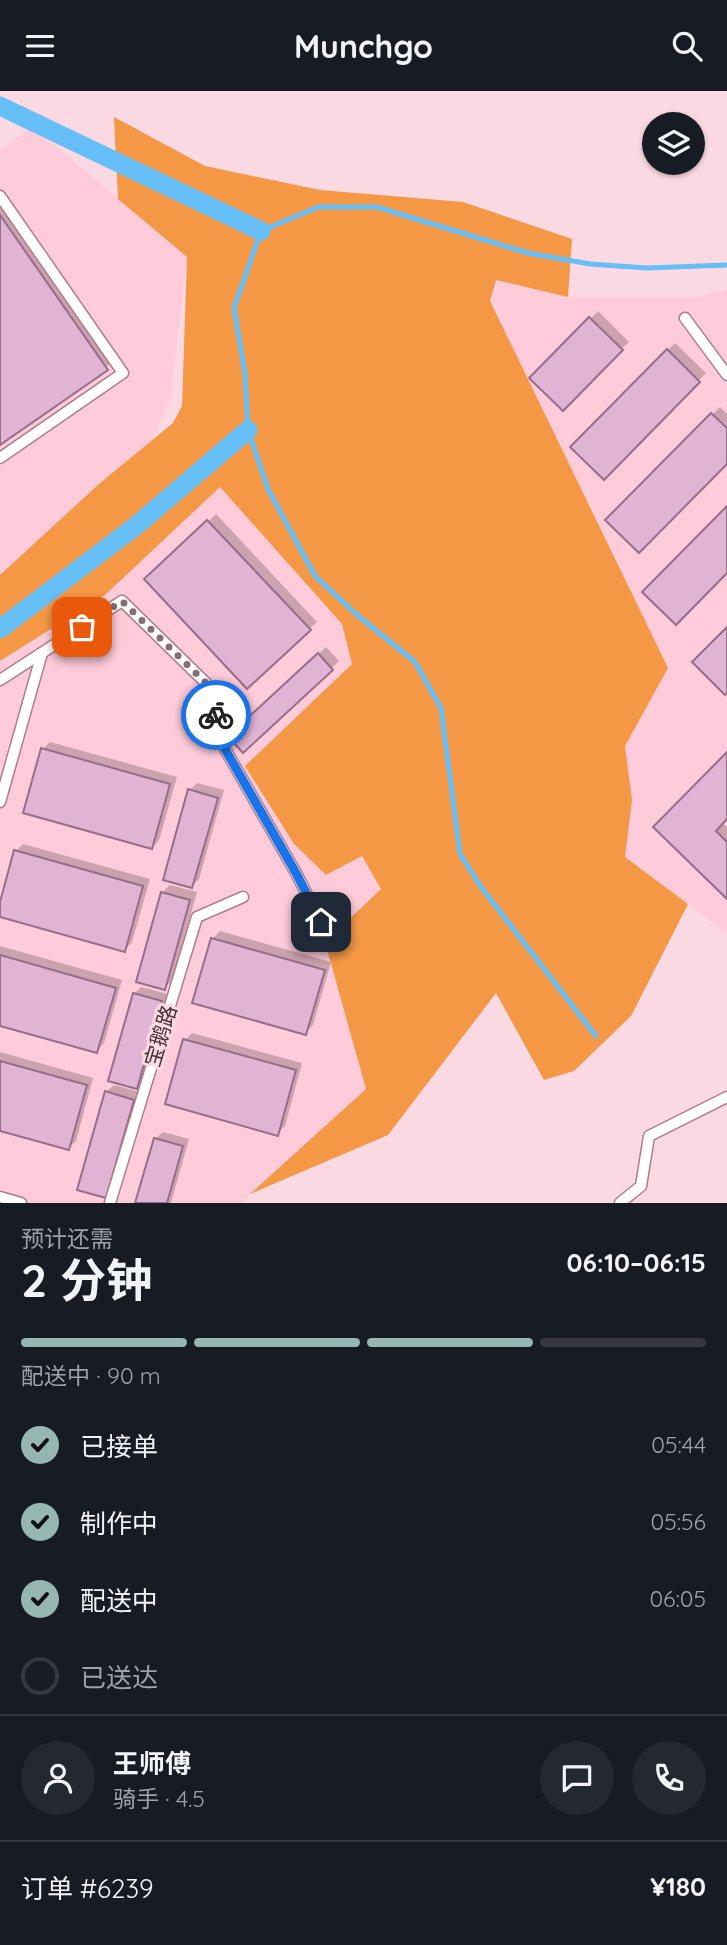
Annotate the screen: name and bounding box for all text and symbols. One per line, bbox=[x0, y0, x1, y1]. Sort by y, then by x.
text: Munchgo bbox=[294, 26, 433, 66]
icon: menu bbox=[21, 27, 59, 65]
icon: search bbox=[668, 27, 706, 65]
map controls bbox=[642, 112, 705, 175]
button: layers bbox=[642, 112, 705, 175]
pin bbox=[52, 597, 112, 657]
icon: bag bbox=[63, 608, 101, 646]
courier bbox=[181, 680, 251, 750]
icon: bike bbox=[197, 696, 235, 734]
pin bbox=[291, 892, 351, 952]
icon: home bbox=[302, 903, 340, 941]
street label: 宝鹅路 bbox=[138, 1002, 182, 1070]
text: 预计还需 bbox=[21, 1224, 113, 1253]
text: 06:10–06:15 bbox=[567, 1246, 706, 1279]
text: 2 分钟 bbox=[21, 1251, 152, 1309]
text: 配送中 · 90 m bbox=[21, 1361, 161, 1390]
icon: check bbox=[21, 1426, 59, 1464]
text: 已接单 bbox=[80, 1430, 158, 1463]
text: 05:44 bbox=[651, 1430, 706, 1459]
icon: check bbox=[21, 1503, 59, 1541]
text: 制作中 bbox=[80, 1507, 158, 1540]
text: 05:56 bbox=[651, 1507, 706, 1536]
icon: check bbox=[21, 1580, 59, 1618]
text: 配送中 bbox=[80, 1584, 158, 1617]
text: 06:05 bbox=[649, 1584, 706, 1613]
text: 已送达 bbox=[80, 1661, 158, 1694]
button: person bbox=[21, 1741, 95, 1815]
button: chat bbox=[540, 1741, 614, 1815]
button: phone bbox=[632, 1741, 706, 1815]
text: 王师傅 bbox=[113, 1747, 191, 1780]
text: 骑手 · 4.5 bbox=[113, 1784, 205, 1813]
text: ¥180 bbox=[650, 1870, 706, 1903]
text: 订单 #6239 bbox=[21, 1872, 154, 1905]

